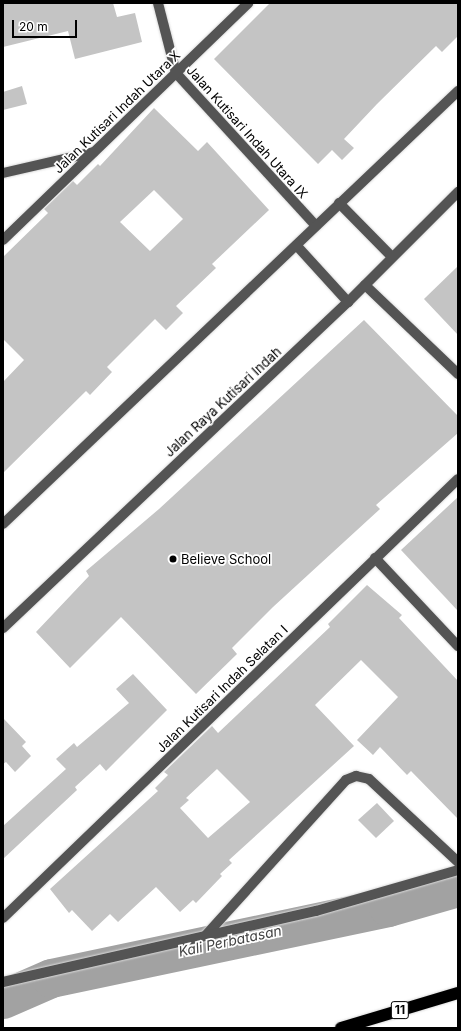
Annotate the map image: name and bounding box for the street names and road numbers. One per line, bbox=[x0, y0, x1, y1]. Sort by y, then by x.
street label: Jalan Kutisari Indah Utara X bbox=[51, 47, 183, 177]
street label: Jalan Kutisari Indah Utara IX bbox=[183, 62, 311, 202]
street label: Jalan Raya Kutisari Indah bbox=[161, 344, 285, 460]
street label: Jalan Kutisari Indah Selatan I bbox=[153, 622, 291, 756]
road number: 11 bbox=[390, 1000, 410, 1020]

